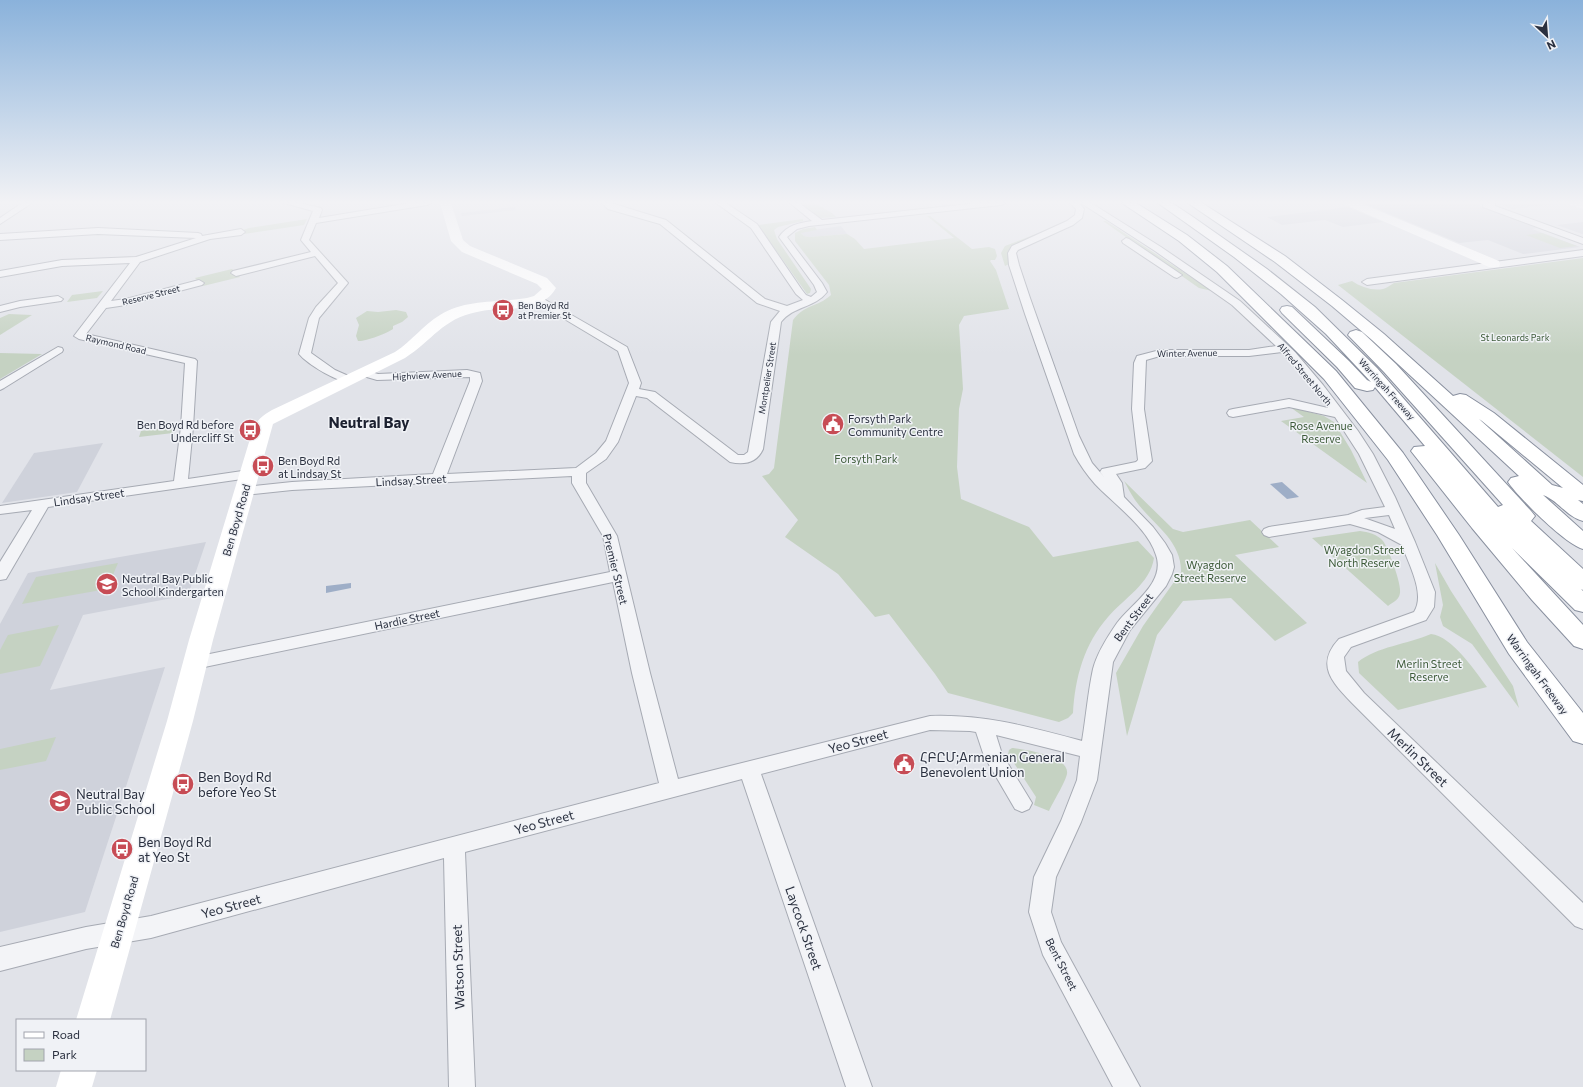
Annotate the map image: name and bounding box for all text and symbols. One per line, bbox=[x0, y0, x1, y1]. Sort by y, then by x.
north arrow bbox=[1527, 16, 1567, 56]
text: N bbox=[1545, 38, 1558, 53]
street label: Reserve Street bbox=[121, 282, 181, 308]
bus stop icon: Ben Boyd Rd at Premier St bbox=[490, 297, 516, 323]
place label: Ben Boyd Rd at Premier St bbox=[518, 300, 571, 321]
street label: Raymond Road bbox=[85, 332, 147, 356]
park label: St Leonards Park bbox=[1480, 332, 1550, 343]
street label: Alfred Street North bbox=[1275, 340, 1335, 408]
street label: Montpelier Street bbox=[756, 341, 778, 415]
street label: Winter Avenue bbox=[1157, 347, 1218, 359]
street label: Warringah Freeway bbox=[1357, 356, 1418, 422]
street label: Highview Avenue bbox=[392, 368, 462, 382]
public building icon: Forsyth Park Community Centre bbox=[820, 411, 846, 437]
place label: Forsyth Park Community Centre bbox=[848, 412, 943, 438]
district label: Neutral Bay bbox=[329, 413, 410, 431]
bus stop icon: Ben Boyd Rd before Undercliff St bbox=[237, 417, 263, 443]
place label: Ben Boyd Rd before Undercliff St bbox=[137, 418, 234, 444]
park label: Rose Avenue Reserve bbox=[1289, 419, 1353, 445]
park label: Forsyth Park bbox=[834, 452, 898, 465]
bus stop icon: Ben Boyd Rd at Lindsay St bbox=[250, 453, 276, 479]
place label: Ben Boyd Rd at Lindsay St bbox=[278, 454, 342, 480]
street label: Lindsay Street bbox=[375, 472, 447, 488]
street label: Ben Boyd Road bbox=[219, 482, 253, 558]
street label: Lindsay Street bbox=[53, 486, 126, 508]
street label: Premier Street bbox=[601, 532, 631, 606]
park label: Wyagdon Street North Reserve bbox=[1324, 543, 1405, 569]
park label: Wyagdon Street Reserve bbox=[1174, 558, 1246, 584]
school or university icon: Neutral Bay Public School Kindergarten bbox=[94, 571, 120, 597]
place label: Neutral Bay Public School Kindergarten bbox=[122, 572, 224, 598]
street label: Bent Street bbox=[1111, 590, 1156, 644]
street label: Hardie Street bbox=[373, 606, 441, 632]
street label: Warringah Freeway bbox=[1504, 631, 1572, 717]
park label: Merlin Street Reserve bbox=[1396, 657, 1462, 683]
street label: Merlin Street bbox=[1384, 724, 1452, 790]
street label: Yeo Street bbox=[826, 725, 890, 757]
place label: ՀԲԸՄ;Armenian General Benevolent Union bbox=[920, 749, 1065, 780]
public building icon: ՀԲԸՄ;Armenian General Benevolent Union bbox=[891, 751, 917, 777]
place label: Ben Boyd Rd before Yeo St bbox=[198, 769, 277, 800]
bus stop icon: Ben Boyd Rd before Yeo St bbox=[170, 771, 196, 797]
place label: Neutral Bay Public School bbox=[76, 786, 155, 817]
school or university icon: Neutral Bay Public School bbox=[47, 788, 73, 814]
street label: Yeo Street bbox=[512, 806, 576, 838]
place label: Ben Boyd Rd at Yeo St bbox=[138, 834, 211, 865]
bus stop icon: Ben Boyd Rd at Yeo St bbox=[109, 836, 135, 862]
street label: Ben Boyd Road bbox=[107, 874, 141, 950]
street label: Laycock Street bbox=[782, 884, 826, 972]
street label: Yeo Street bbox=[199, 890, 263, 922]
street label: Watson Street bbox=[449, 924, 467, 1010]
street label: Bent Street bbox=[1043, 936, 1081, 993]
legend bbox=[16, 1019, 146, 1071]
text: Road bbox=[52, 1027, 80, 1041]
text: Park bbox=[52, 1047, 78, 1061]

